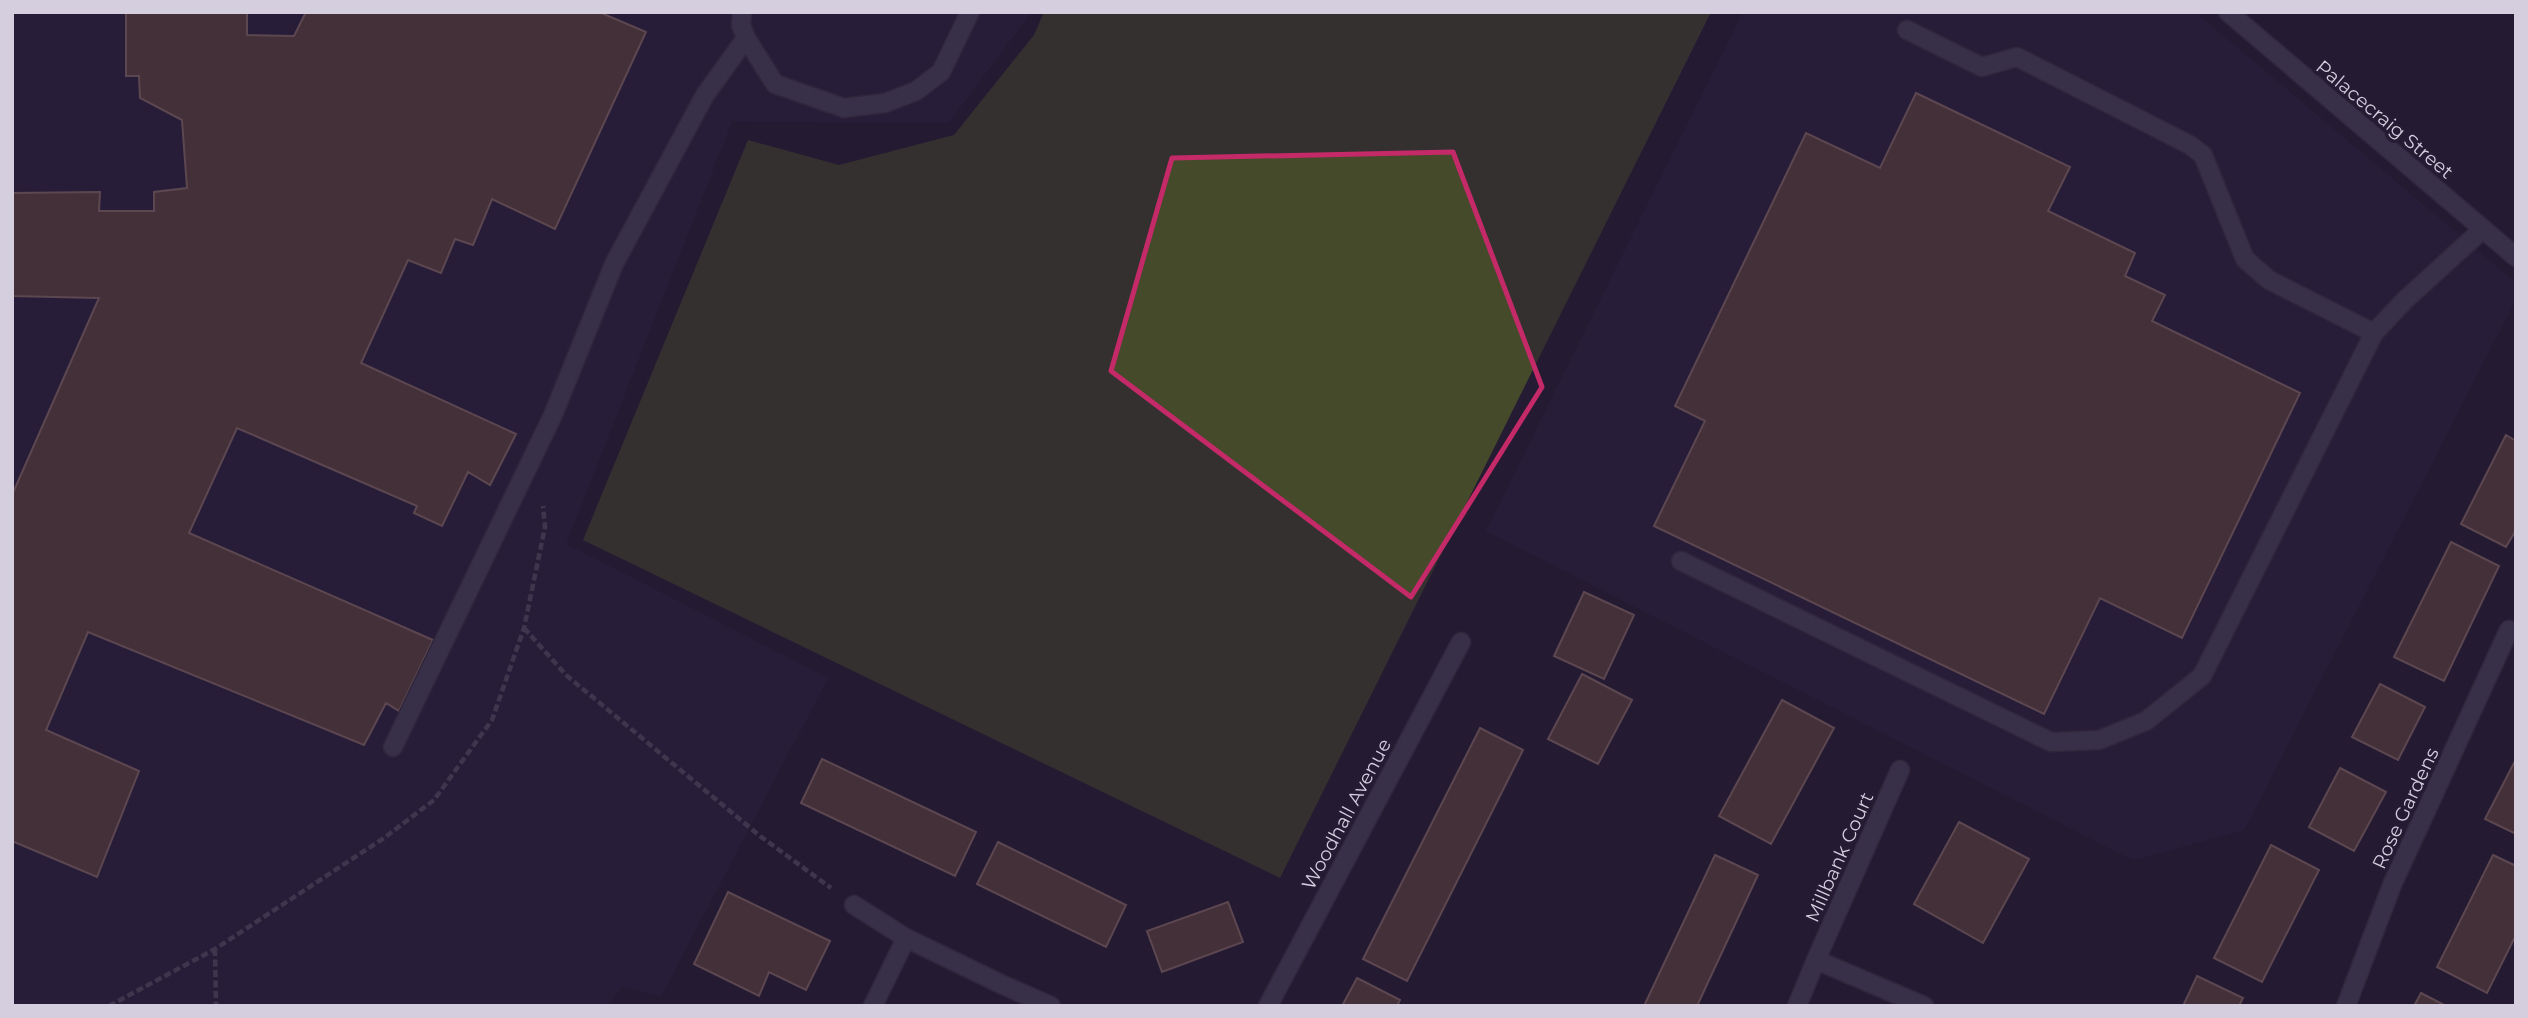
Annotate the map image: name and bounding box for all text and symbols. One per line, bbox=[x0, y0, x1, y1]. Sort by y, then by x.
street label: Palacecraig Street bbox=[2311, 55, 2458, 184]
street label: Woodhall Avenue bbox=[1297, 735, 1396, 894]
street label: Rose Gardens bbox=[2367, 744, 2444, 872]
street label: Millbank Court bbox=[1800, 788, 1879, 926]

